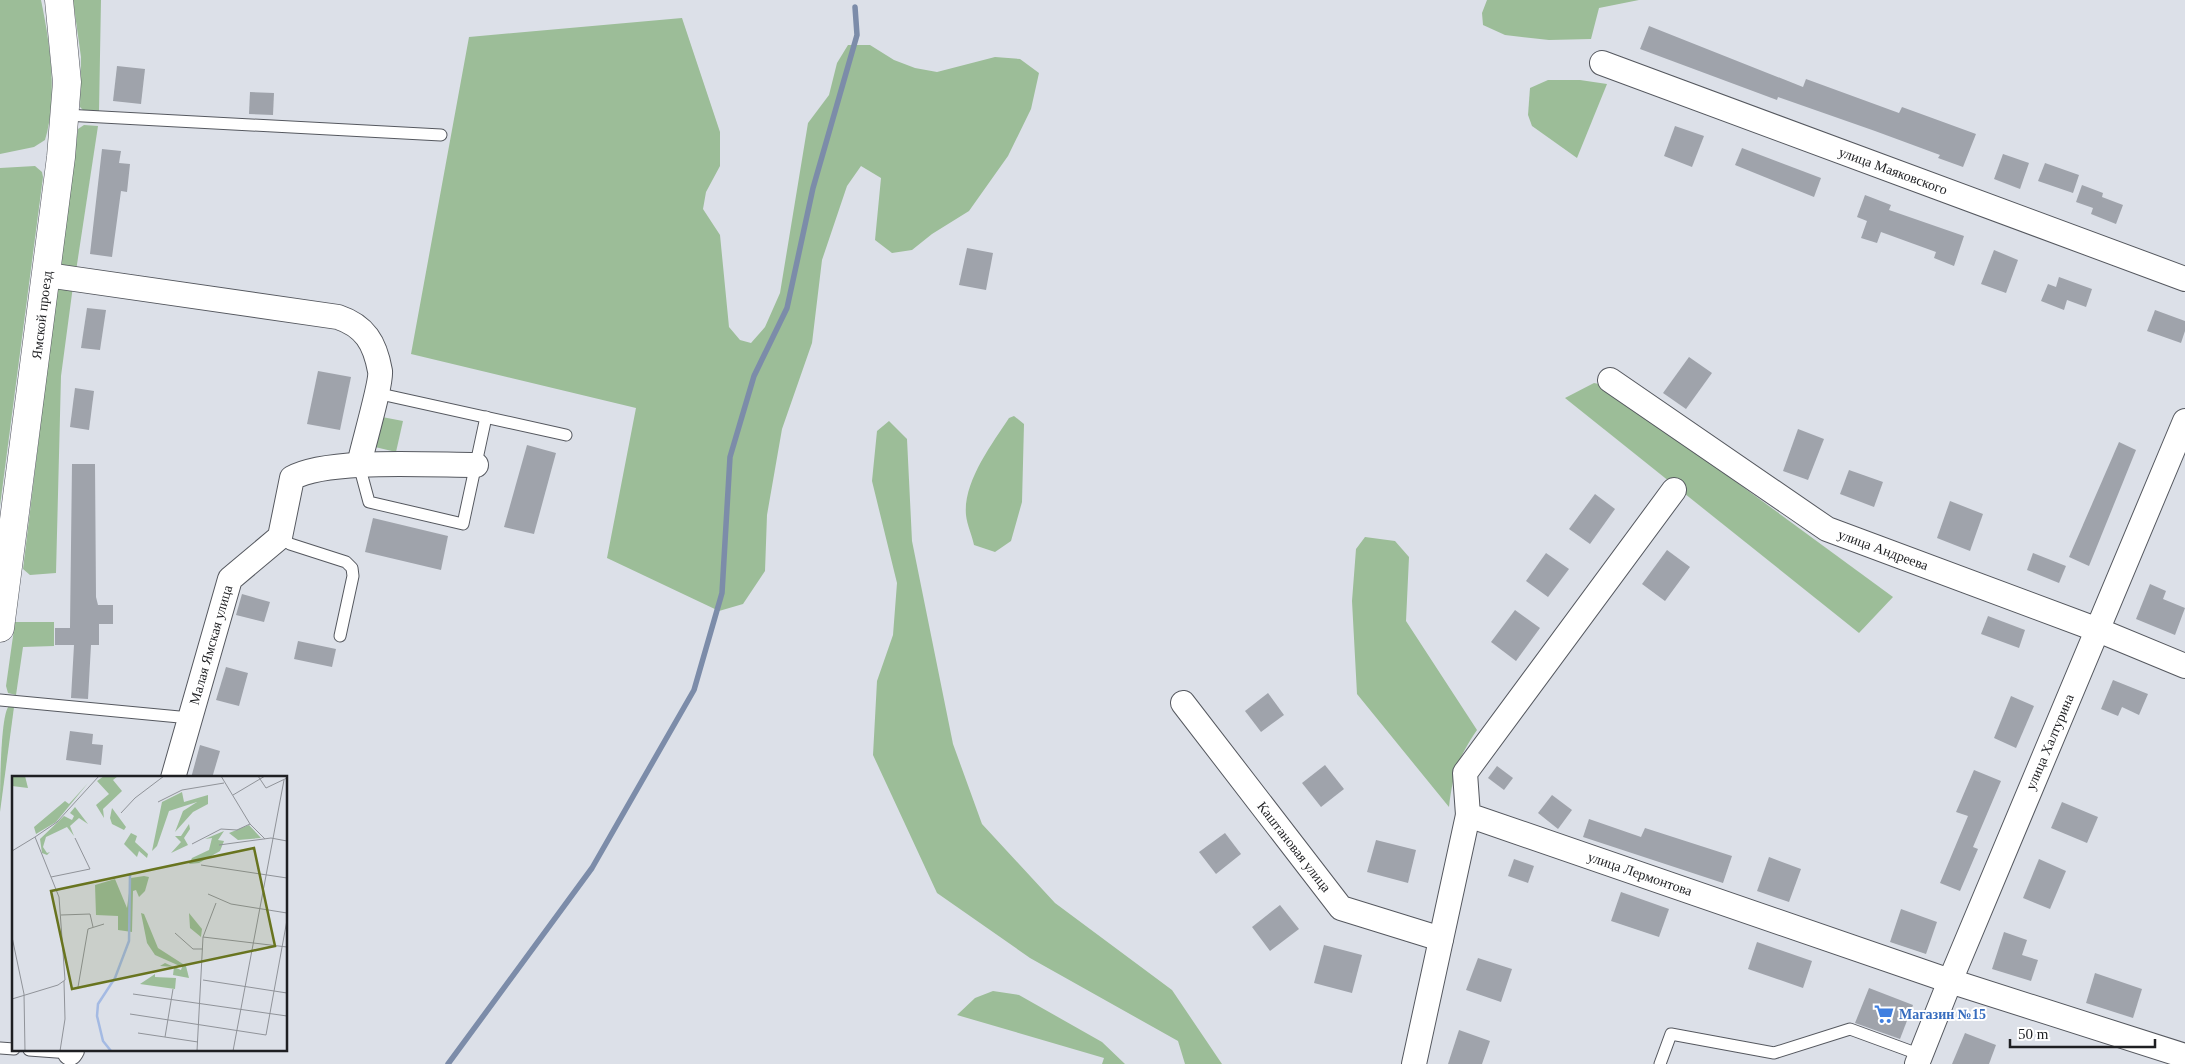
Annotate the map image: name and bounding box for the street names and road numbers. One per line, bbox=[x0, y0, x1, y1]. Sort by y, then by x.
street label: улица Маяковского bbox=[1837, 144, 1949, 198]
street label: Ямской проезд bbox=[29, 270, 55, 360]
street label: улица Андреева bbox=[1836, 527, 1931, 574]
street label: Малая Ямская улица bbox=[187, 583, 235, 707]
street label: улица Халтурина bbox=[2023, 691, 2077, 792]
street label: Каштановая улица bbox=[1254, 799, 1334, 896]
street label: улица Лермонтова bbox=[1586, 849, 1695, 899]

